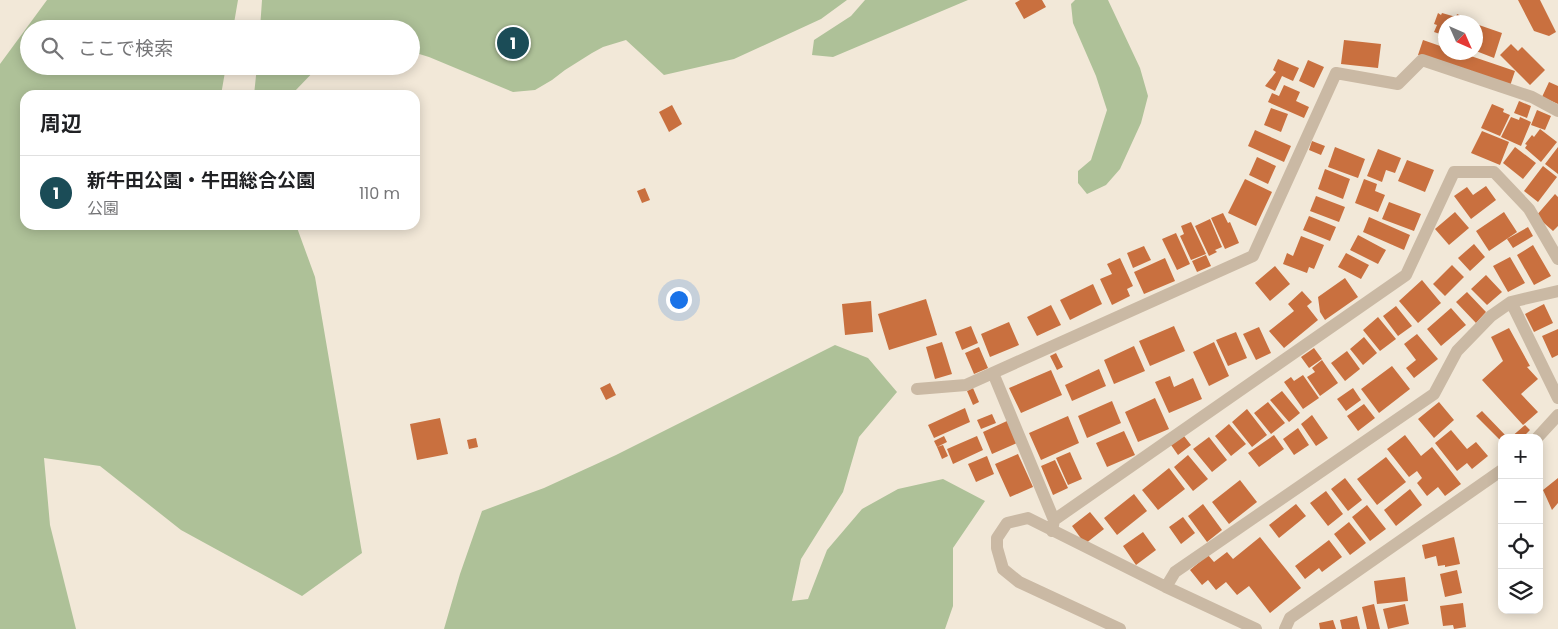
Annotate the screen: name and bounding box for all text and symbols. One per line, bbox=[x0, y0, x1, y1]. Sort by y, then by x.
north arrow bbox=[1438, 15, 1483, 60]
search box bbox=[20, 20, 420, 75]
pin: 1 bbox=[497, 24, 529, 62]
icon: search bbox=[38, 34, 66, 62]
text: ここで検索 bbox=[78, 35, 173, 62]
text: 周辺 bbox=[40, 109, 82, 138]
text: 新牛田公園・牛田総合公園 bbox=[87, 167, 315, 194]
text: 1 bbox=[53, 182, 59, 205]
text: 110 m bbox=[359, 182, 400, 205]
text: 公園 bbox=[87, 197, 119, 220]
your location bbox=[666, 287, 692, 313]
map controls bbox=[1498, 434, 1543, 614]
button: + bbox=[1498, 434, 1543, 479]
button: − bbox=[1498, 479, 1543, 524]
button: locate bbox=[1498, 524, 1543, 569]
button: layers bbox=[1498, 569, 1543, 614]

